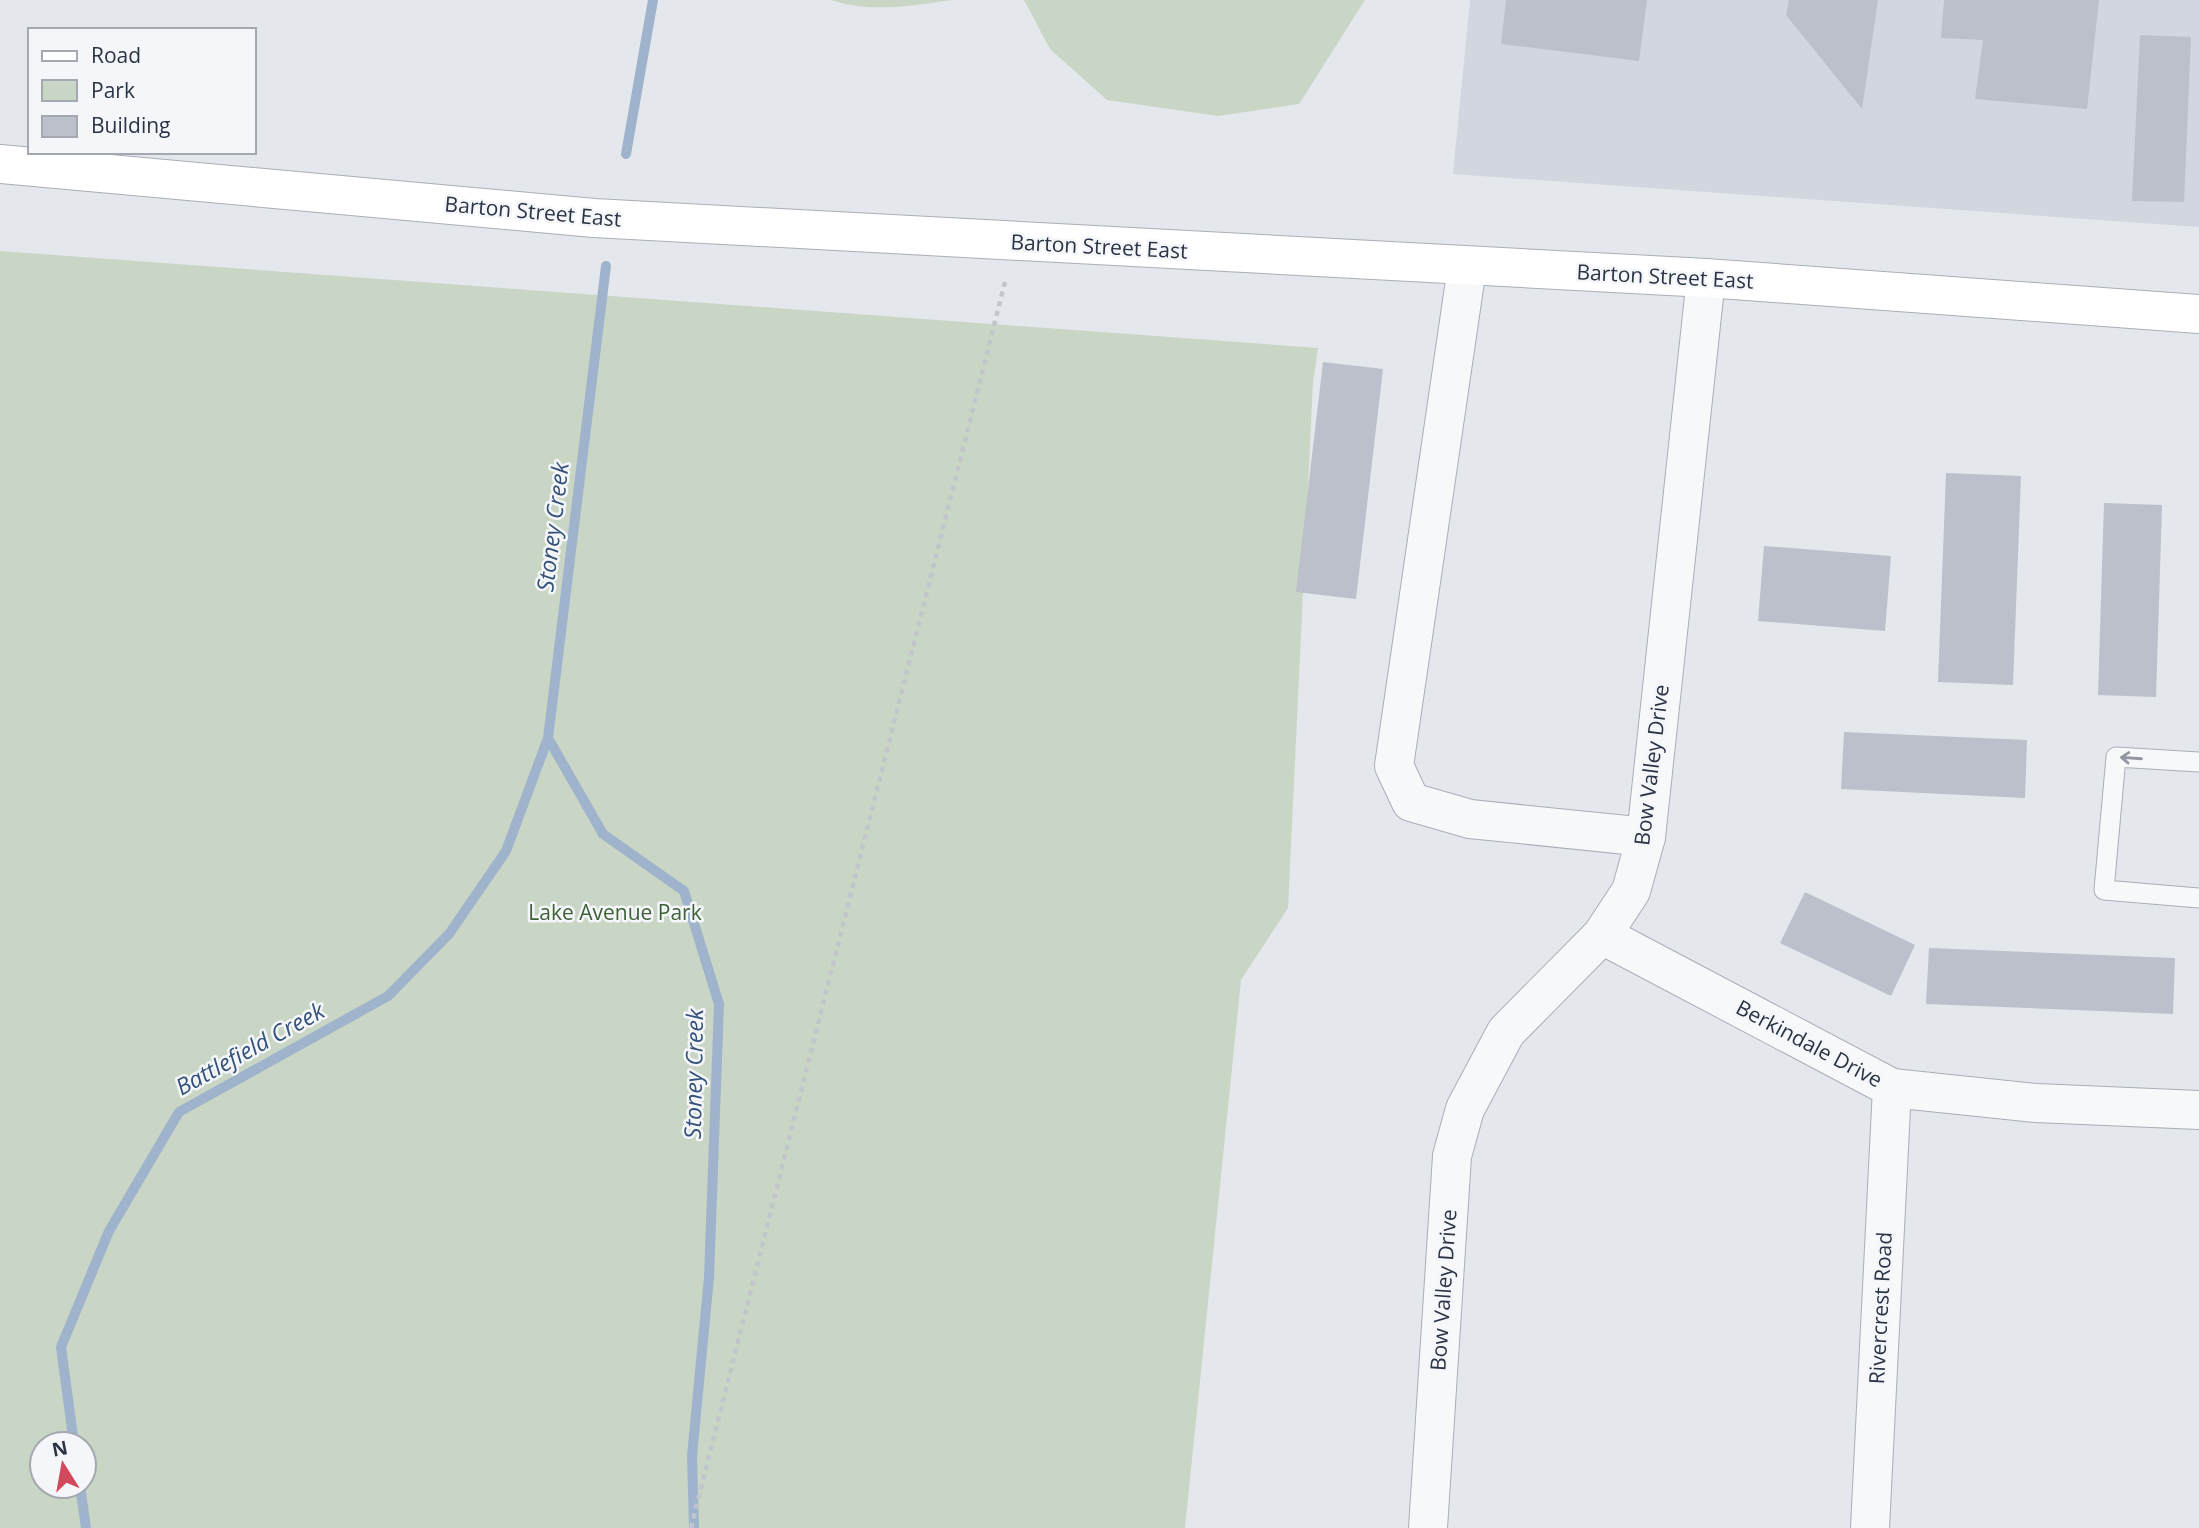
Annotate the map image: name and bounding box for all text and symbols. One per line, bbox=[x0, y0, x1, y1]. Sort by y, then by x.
legend bbox=[28, 28, 256, 154]
text: Road bbox=[91, 41, 141, 69]
text: Park bbox=[91, 76, 135, 104]
text: Building bbox=[91, 111, 170, 139]
street label: Barton Street East bbox=[444, 189, 623, 233]
street label: Barton Street East bbox=[1010, 227, 1188, 265]
street label: Barton Street East bbox=[1576, 257, 1754, 295]
water label: Stoney Creek bbox=[528, 460, 576, 593]
street label: Bow Valley Drive bbox=[1627, 683, 1675, 847]
one-way arrow bbox=[2120, 751, 2143, 764]
park label: Lake Avenue Park bbox=[528, 898, 702, 926]
street label: Berkindale Drive bbox=[1732, 993, 1887, 1093]
water label: Battlefield Creek bbox=[169, 994, 330, 1102]
water label: Stoney Creek bbox=[676, 1008, 710, 1139]
street label: Bow Valley Drive bbox=[1423, 1208, 1463, 1372]
street label: Rivercrest Road bbox=[1862, 1231, 1898, 1385]
north arrow bbox=[28, 1430, 98, 1500]
text: N bbox=[50, 1434, 70, 1463]

